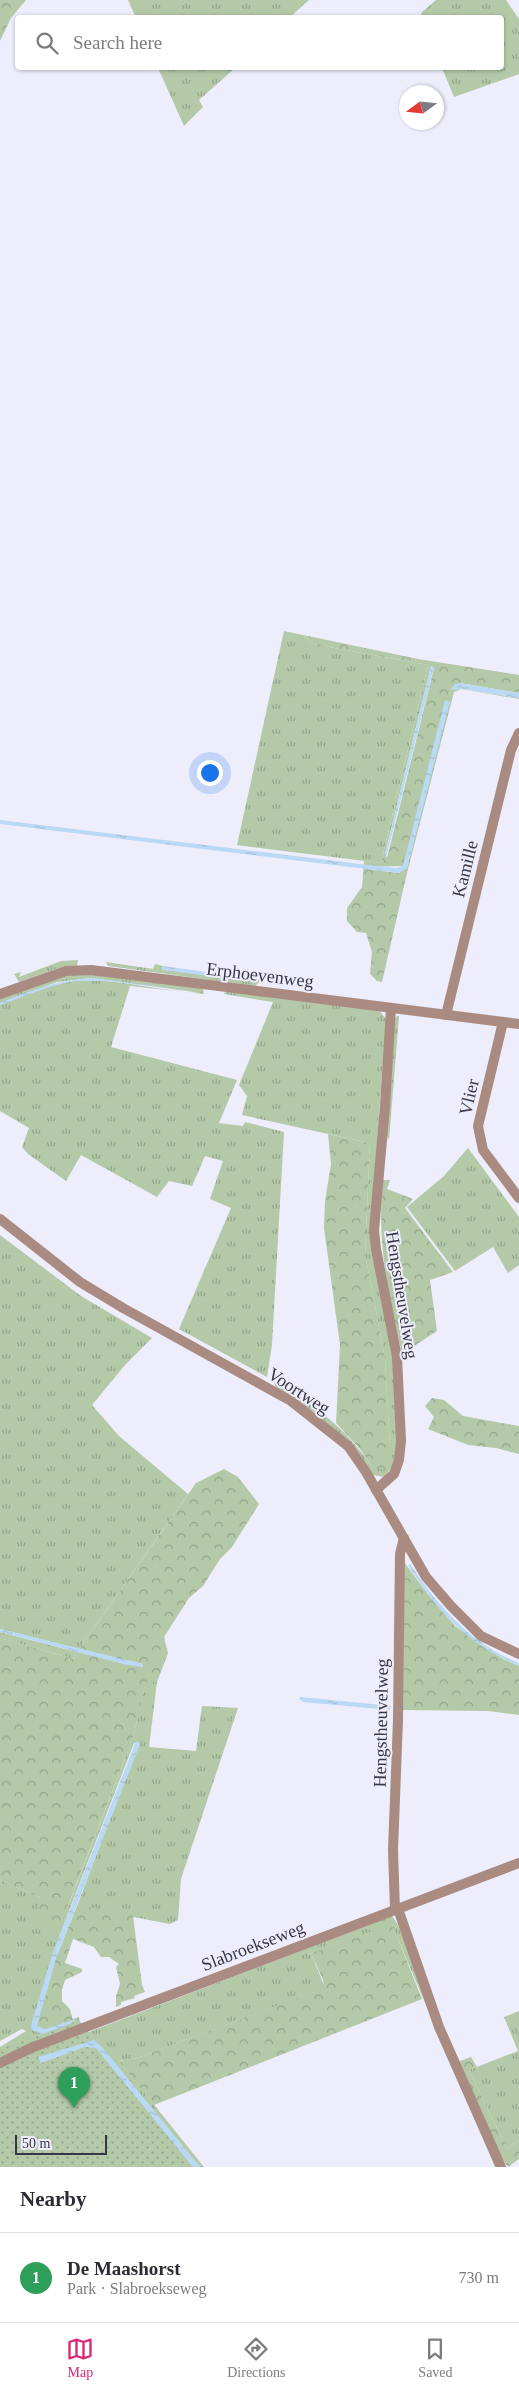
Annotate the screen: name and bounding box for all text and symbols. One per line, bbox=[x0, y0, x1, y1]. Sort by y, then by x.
search box bbox=[15, 15, 504, 70]
icon: search bbox=[33, 29, 61, 57]
text: Search here bbox=[73, 32, 162, 53]
north arrow bbox=[399, 85, 444, 130]
your location bbox=[197, 760, 223, 786]
street label: Kamille bbox=[448, 838, 482, 900]
street label: Erphoevenweg bbox=[205, 958, 315, 992]
street label: Vlier bbox=[455, 1077, 483, 1117]
street label: Hengstheuvelweg bbox=[382, 1230, 422, 1360]
street label: Voortweg bbox=[264, 1364, 334, 1418]
street label: Hengstheuvelweg bbox=[370, 1658, 392, 1788]
street label: Slabroekseweg bbox=[199, 1917, 307, 1975]
pin: 1 bbox=[58, 2067, 90, 2108]
scale bar bbox=[15, 2132, 108, 2155]
text: 50 m bbox=[22, 2136, 50, 2151]
text: Nearby bbox=[20, 2187, 87, 2211]
text: De Maashorst bbox=[67, 2258, 180, 2279]
text: 1 bbox=[32, 2269, 40, 2286]
text: 730 m bbox=[459, 2269, 499, 2286]
text: Park · Slabroekseweg bbox=[67, 2280, 207, 2297]
tab: Map bbox=[66, 2335, 94, 2381]
tab: Directions bbox=[227, 2335, 286, 2381]
tab: Saved bbox=[418, 2335, 453, 2381]

